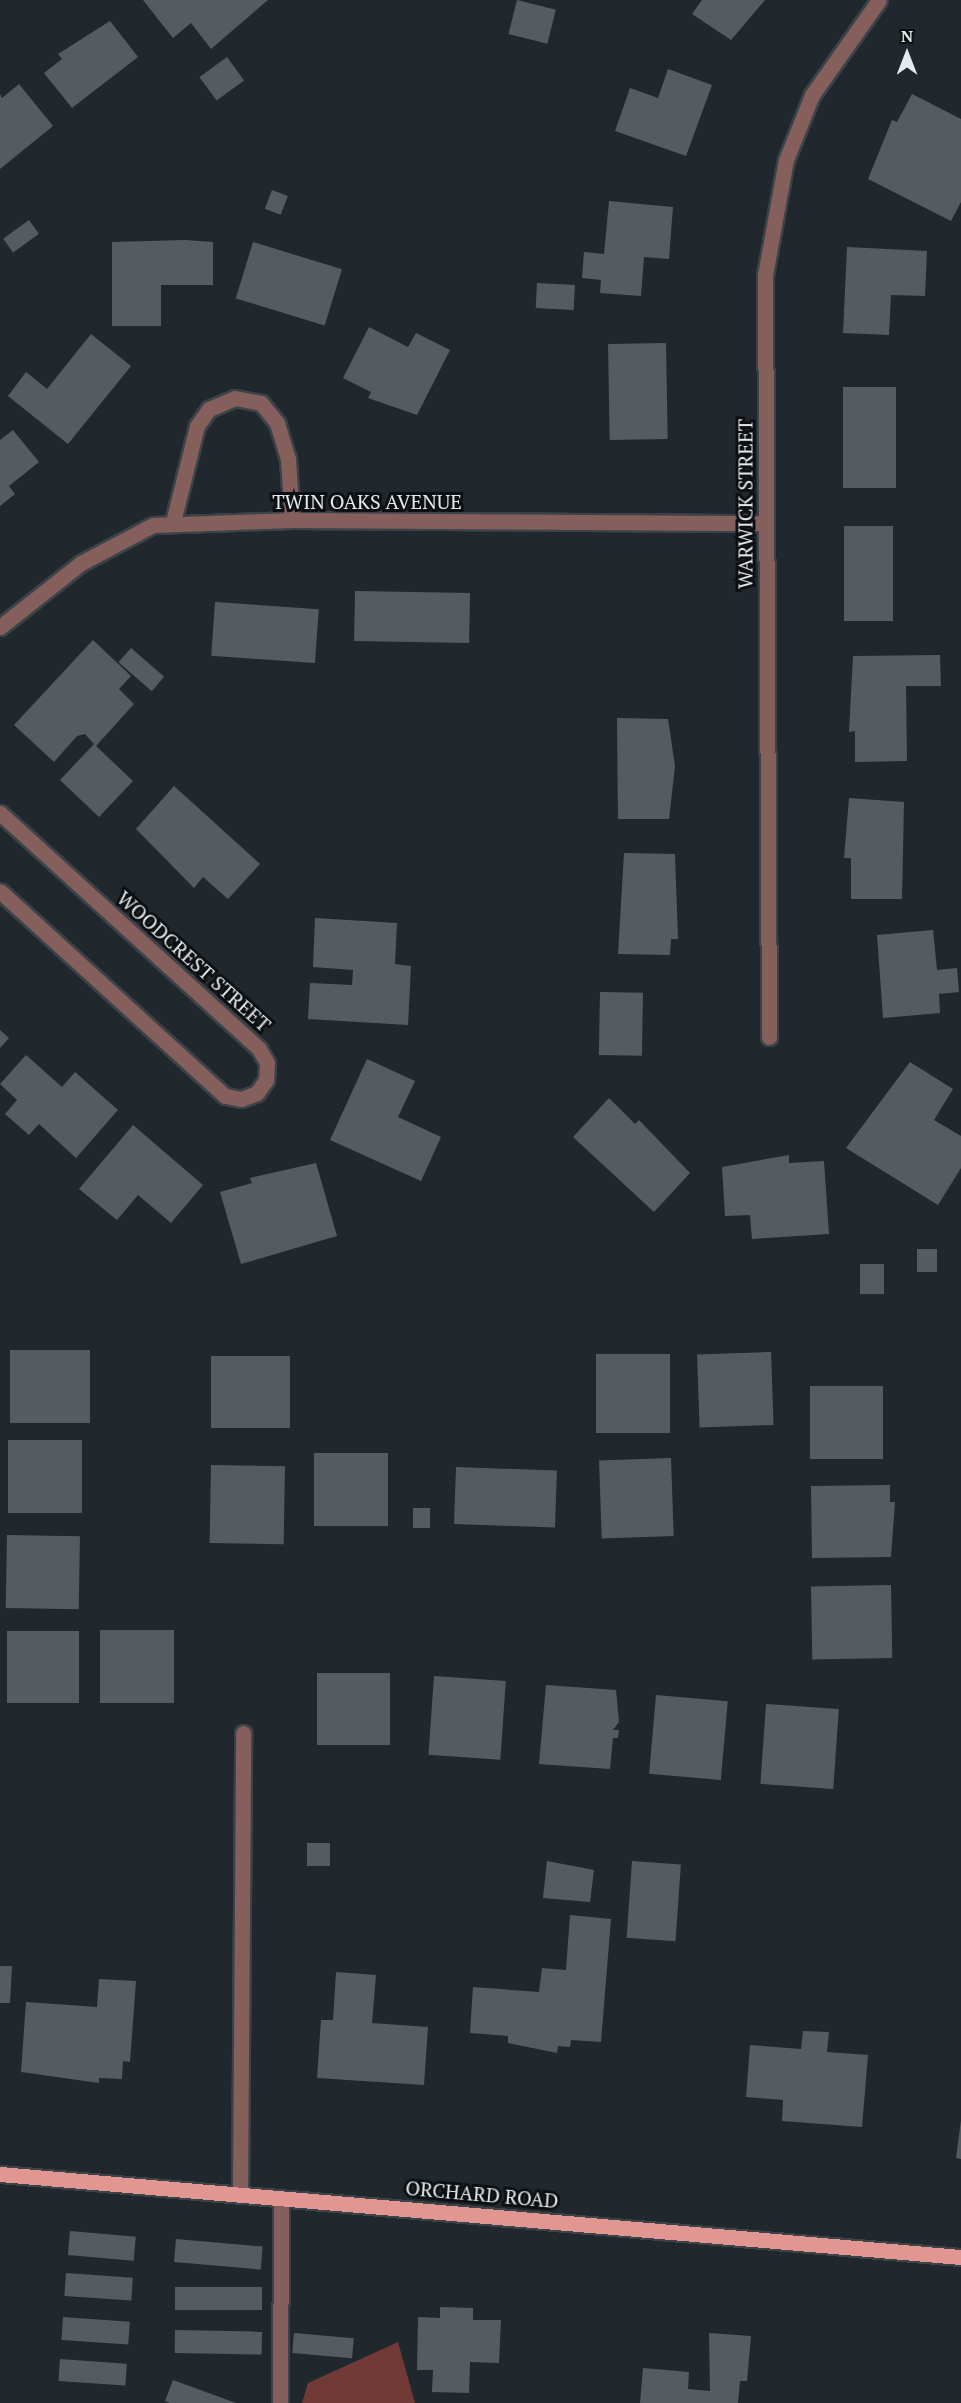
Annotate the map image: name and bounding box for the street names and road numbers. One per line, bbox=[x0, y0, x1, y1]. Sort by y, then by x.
street label: WARWICK STREET bbox=[733, 419, 757, 589]
street label: TWIN OAKS AVENUE bbox=[272, 489, 462, 513]
street label: WOODCREST STREET bbox=[112, 886, 276, 1036]
street label: ORCHARD ROAD bbox=[405, 2175, 559, 2213]

